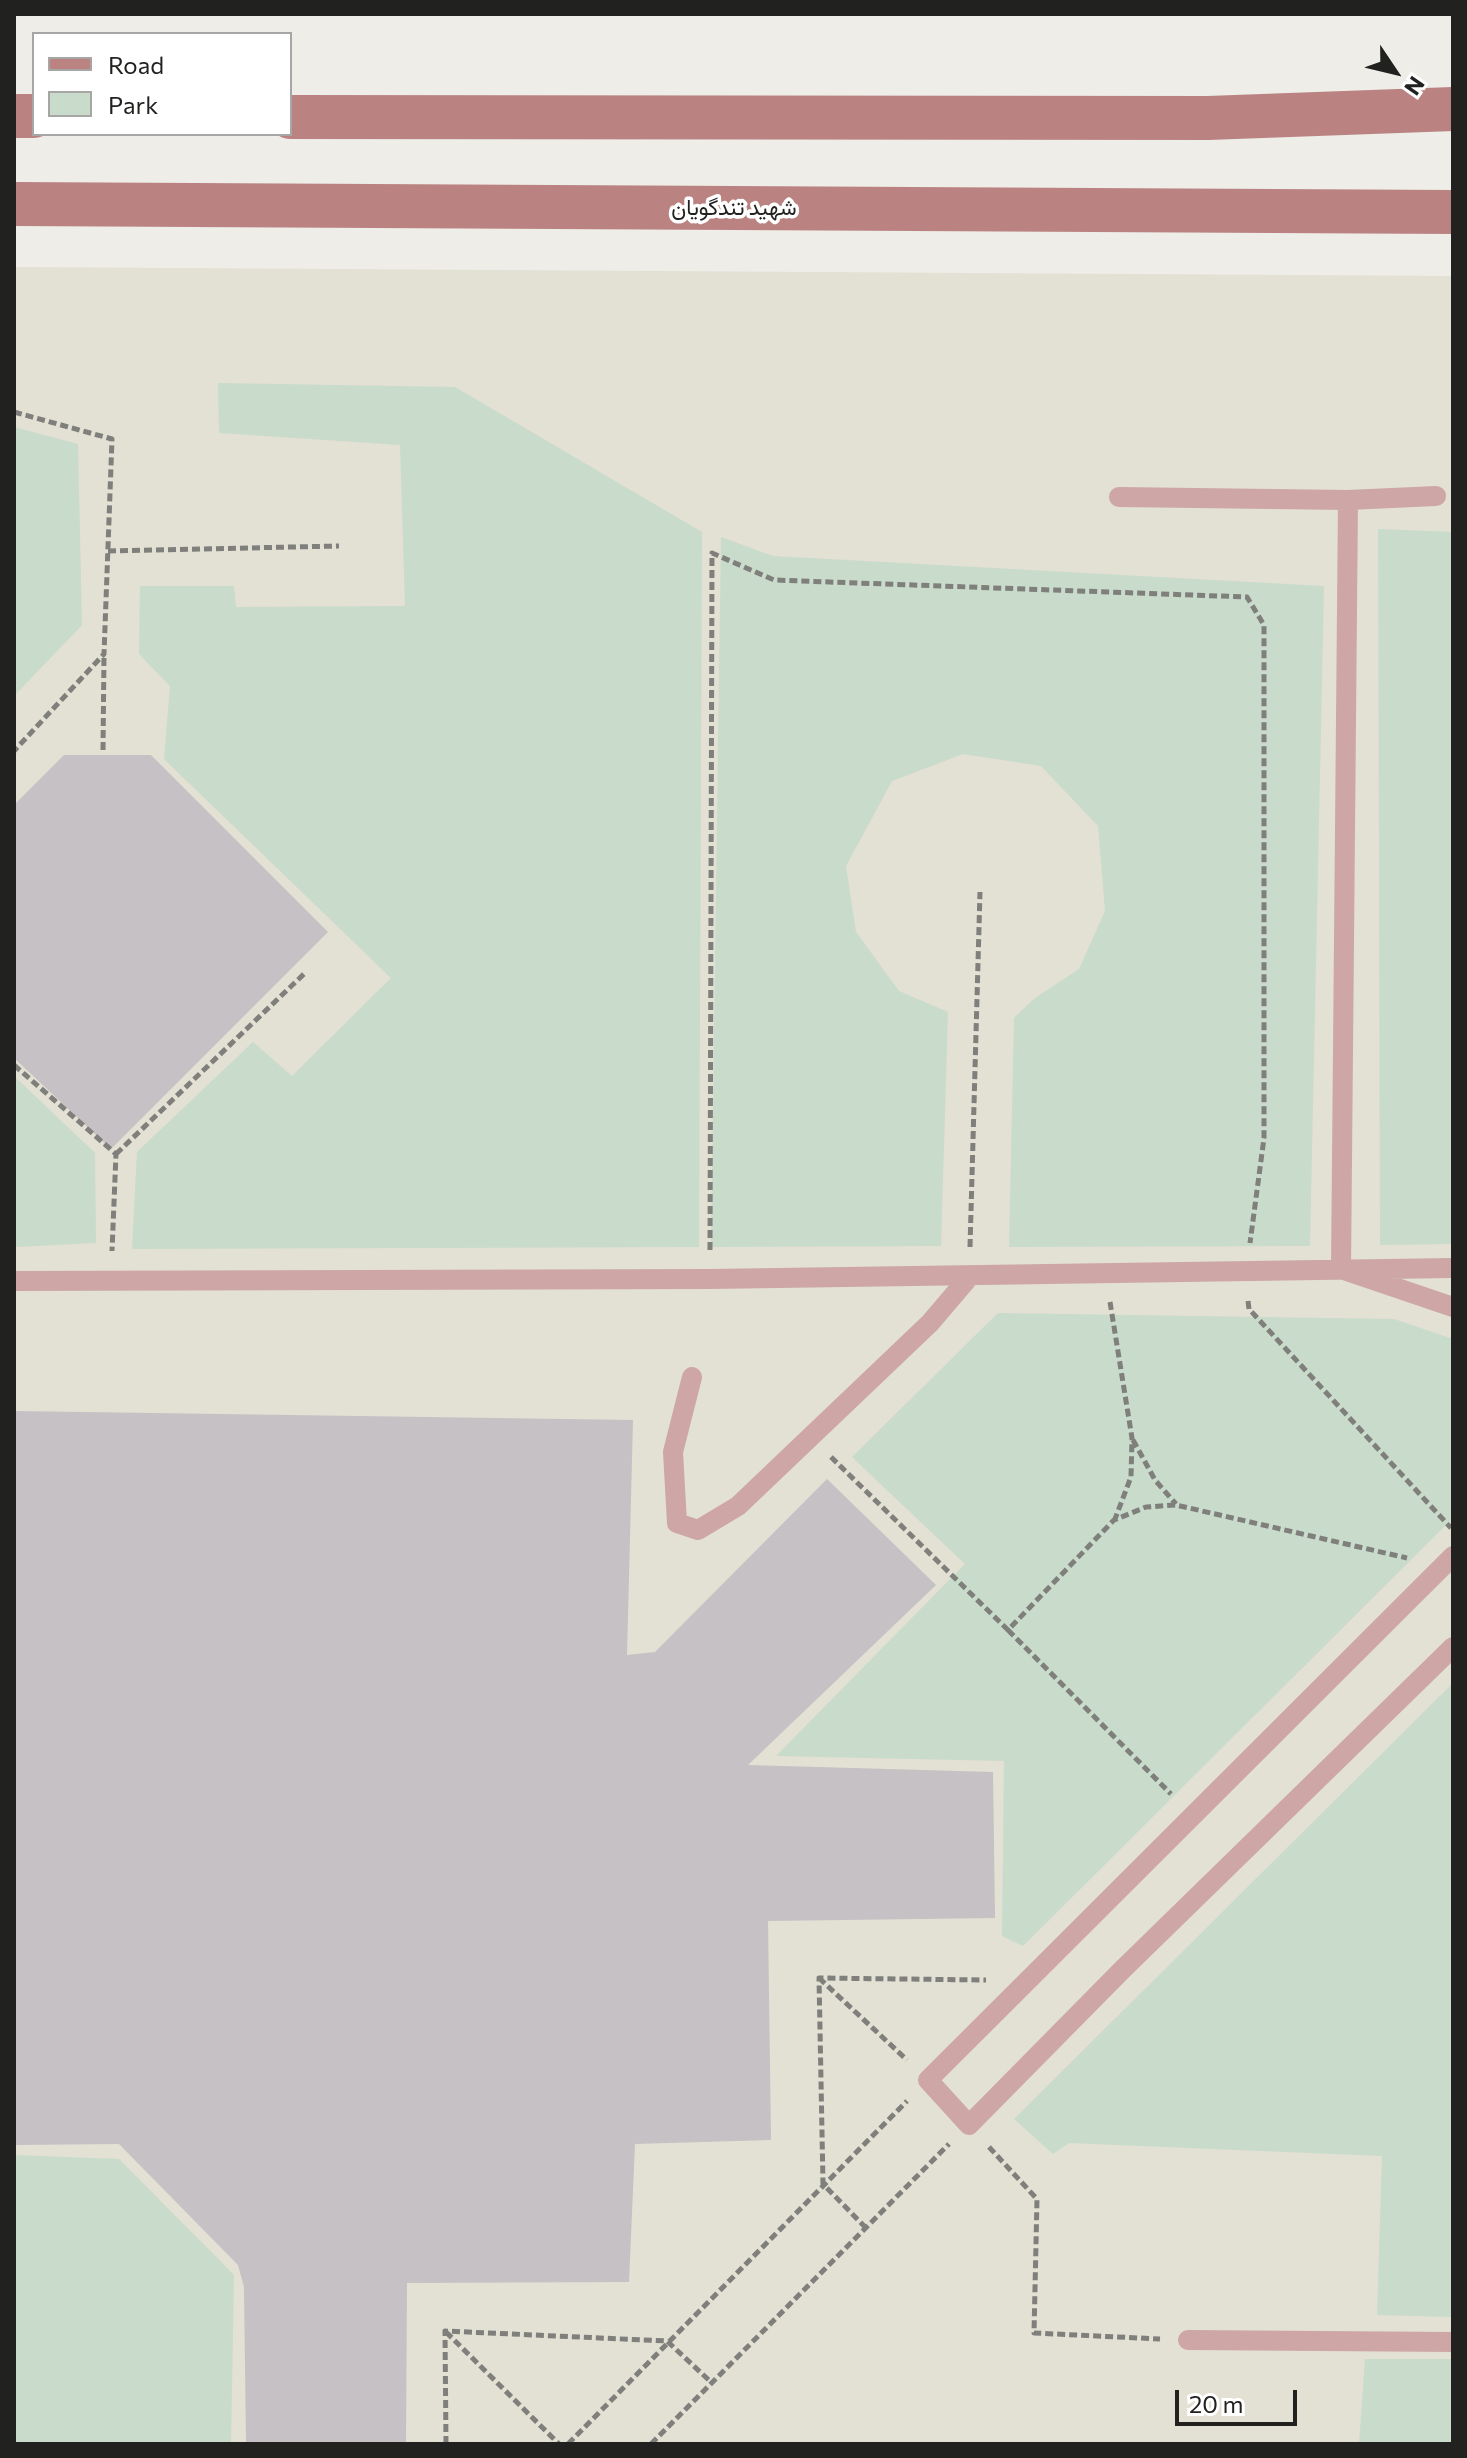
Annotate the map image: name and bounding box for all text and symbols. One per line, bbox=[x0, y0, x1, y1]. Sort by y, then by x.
legend bbox=[32, 32, 292, 136]
north arrow bbox=[1355, 32, 1435, 112]
text: Road bbox=[108, 50, 164, 79]
text: N bbox=[1399, 72, 1431, 101]
text: Park bbox=[108, 90, 158, 119]
street label: شهید تندگویان bbox=[671, 195, 797, 221]
scale bar bbox=[1179, 2374, 1301, 2424]
text: 20 m bbox=[1189, 2389, 1243, 2418]

